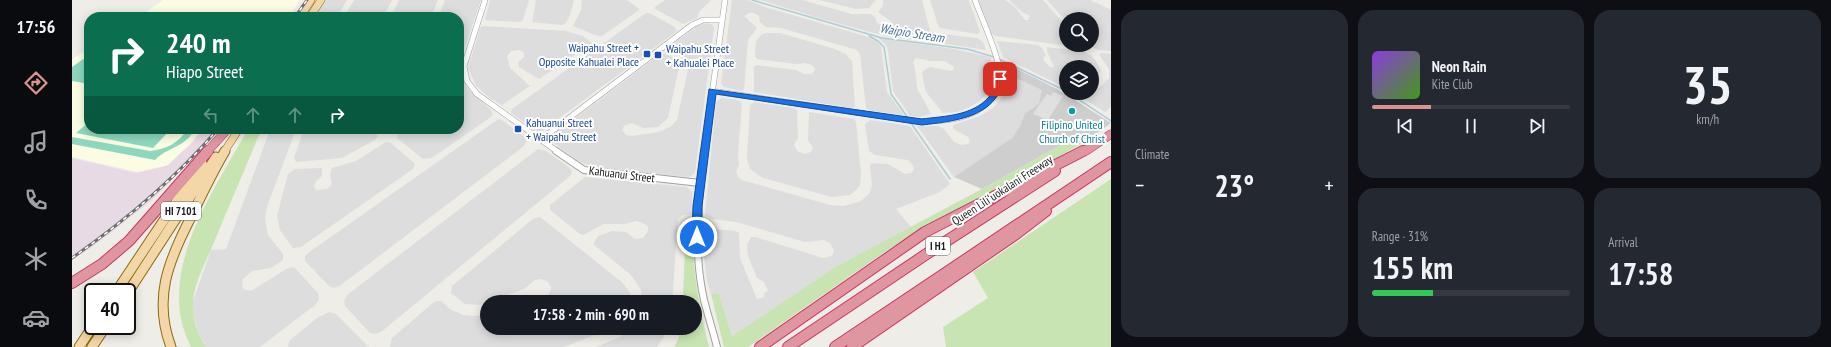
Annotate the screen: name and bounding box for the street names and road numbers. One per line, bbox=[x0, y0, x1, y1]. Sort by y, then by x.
street label: Queen Liliʻuokalani Freeway bbox=[949, 152, 1056, 228]
street label: Kahuanui Street bbox=[588, 163, 656, 186]
road number: HI 7101 bbox=[161, 202, 201, 220]
road number: I H1 bbox=[926, 237, 950, 255]

